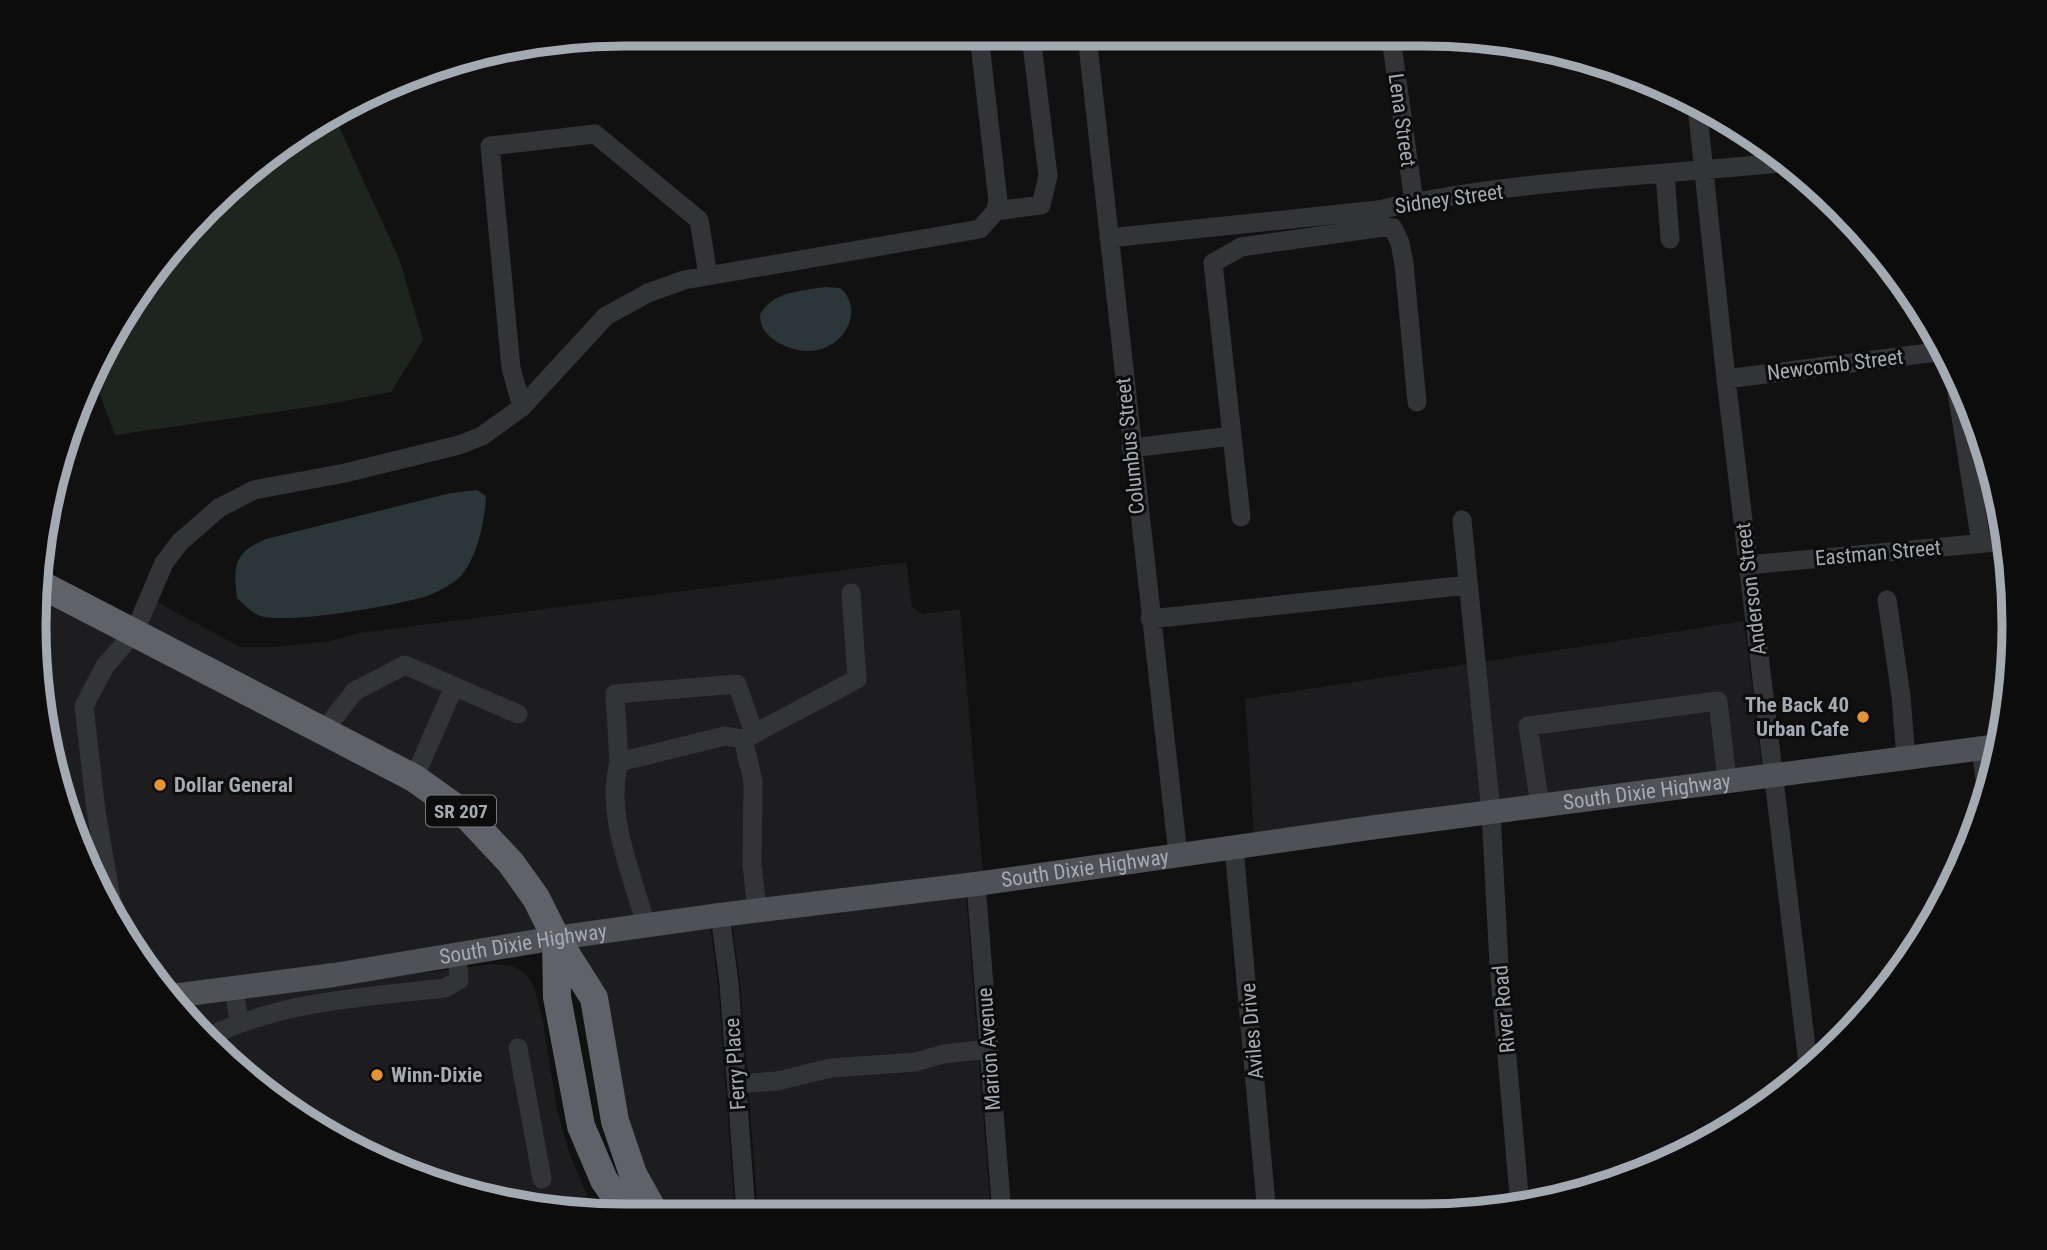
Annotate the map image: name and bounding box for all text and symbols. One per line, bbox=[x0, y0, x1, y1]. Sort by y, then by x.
street label: Lena Street bbox=[1384, 72, 1420, 168]
street label: Sidney Street bbox=[1393, 180, 1505, 218]
street label: Newcomb Street bbox=[1766, 345, 1904, 385]
street label: Columbus Street bbox=[1111, 376, 1149, 516]
street label: Anderson Street bbox=[1731, 521, 1771, 657]
street label: Eastman Street bbox=[1814, 536, 1942, 570]
place label: The Back 40 Urban Cafe bbox=[1745, 693, 1849, 741]
marker: The Back 40 Urban Cafe bbox=[1855, 709, 1871, 725]
street label: South Dixie Highway bbox=[1561, 769, 1732, 815]
place label: Dollar General bbox=[174, 773, 293, 797]
marker: Dollar General bbox=[152, 777, 168, 793]
road number: SR 207 bbox=[426, 796, 496, 826]
street label: South Dixie Highway bbox=[1000, 845, 1171, 892]
street label: South Dixie Highway bbox=[438, 919, 609, 969]
street label: River Road bbox=[1488, 964, 1520, 1054]
street label: Aviles Drive bbox=[1236, 982, 1268, 1080]
street label: Marion Avenue bbox=[973, 987, 1005, 1111]
street label: Ferry Place bbox=[720, 1017, 750, 1111]
place label: Winn-Dixie bbox=[391, 1063, 482, 1087]
marker: Winn-Dixie bbox=[369, 1067, 385, 1083]

